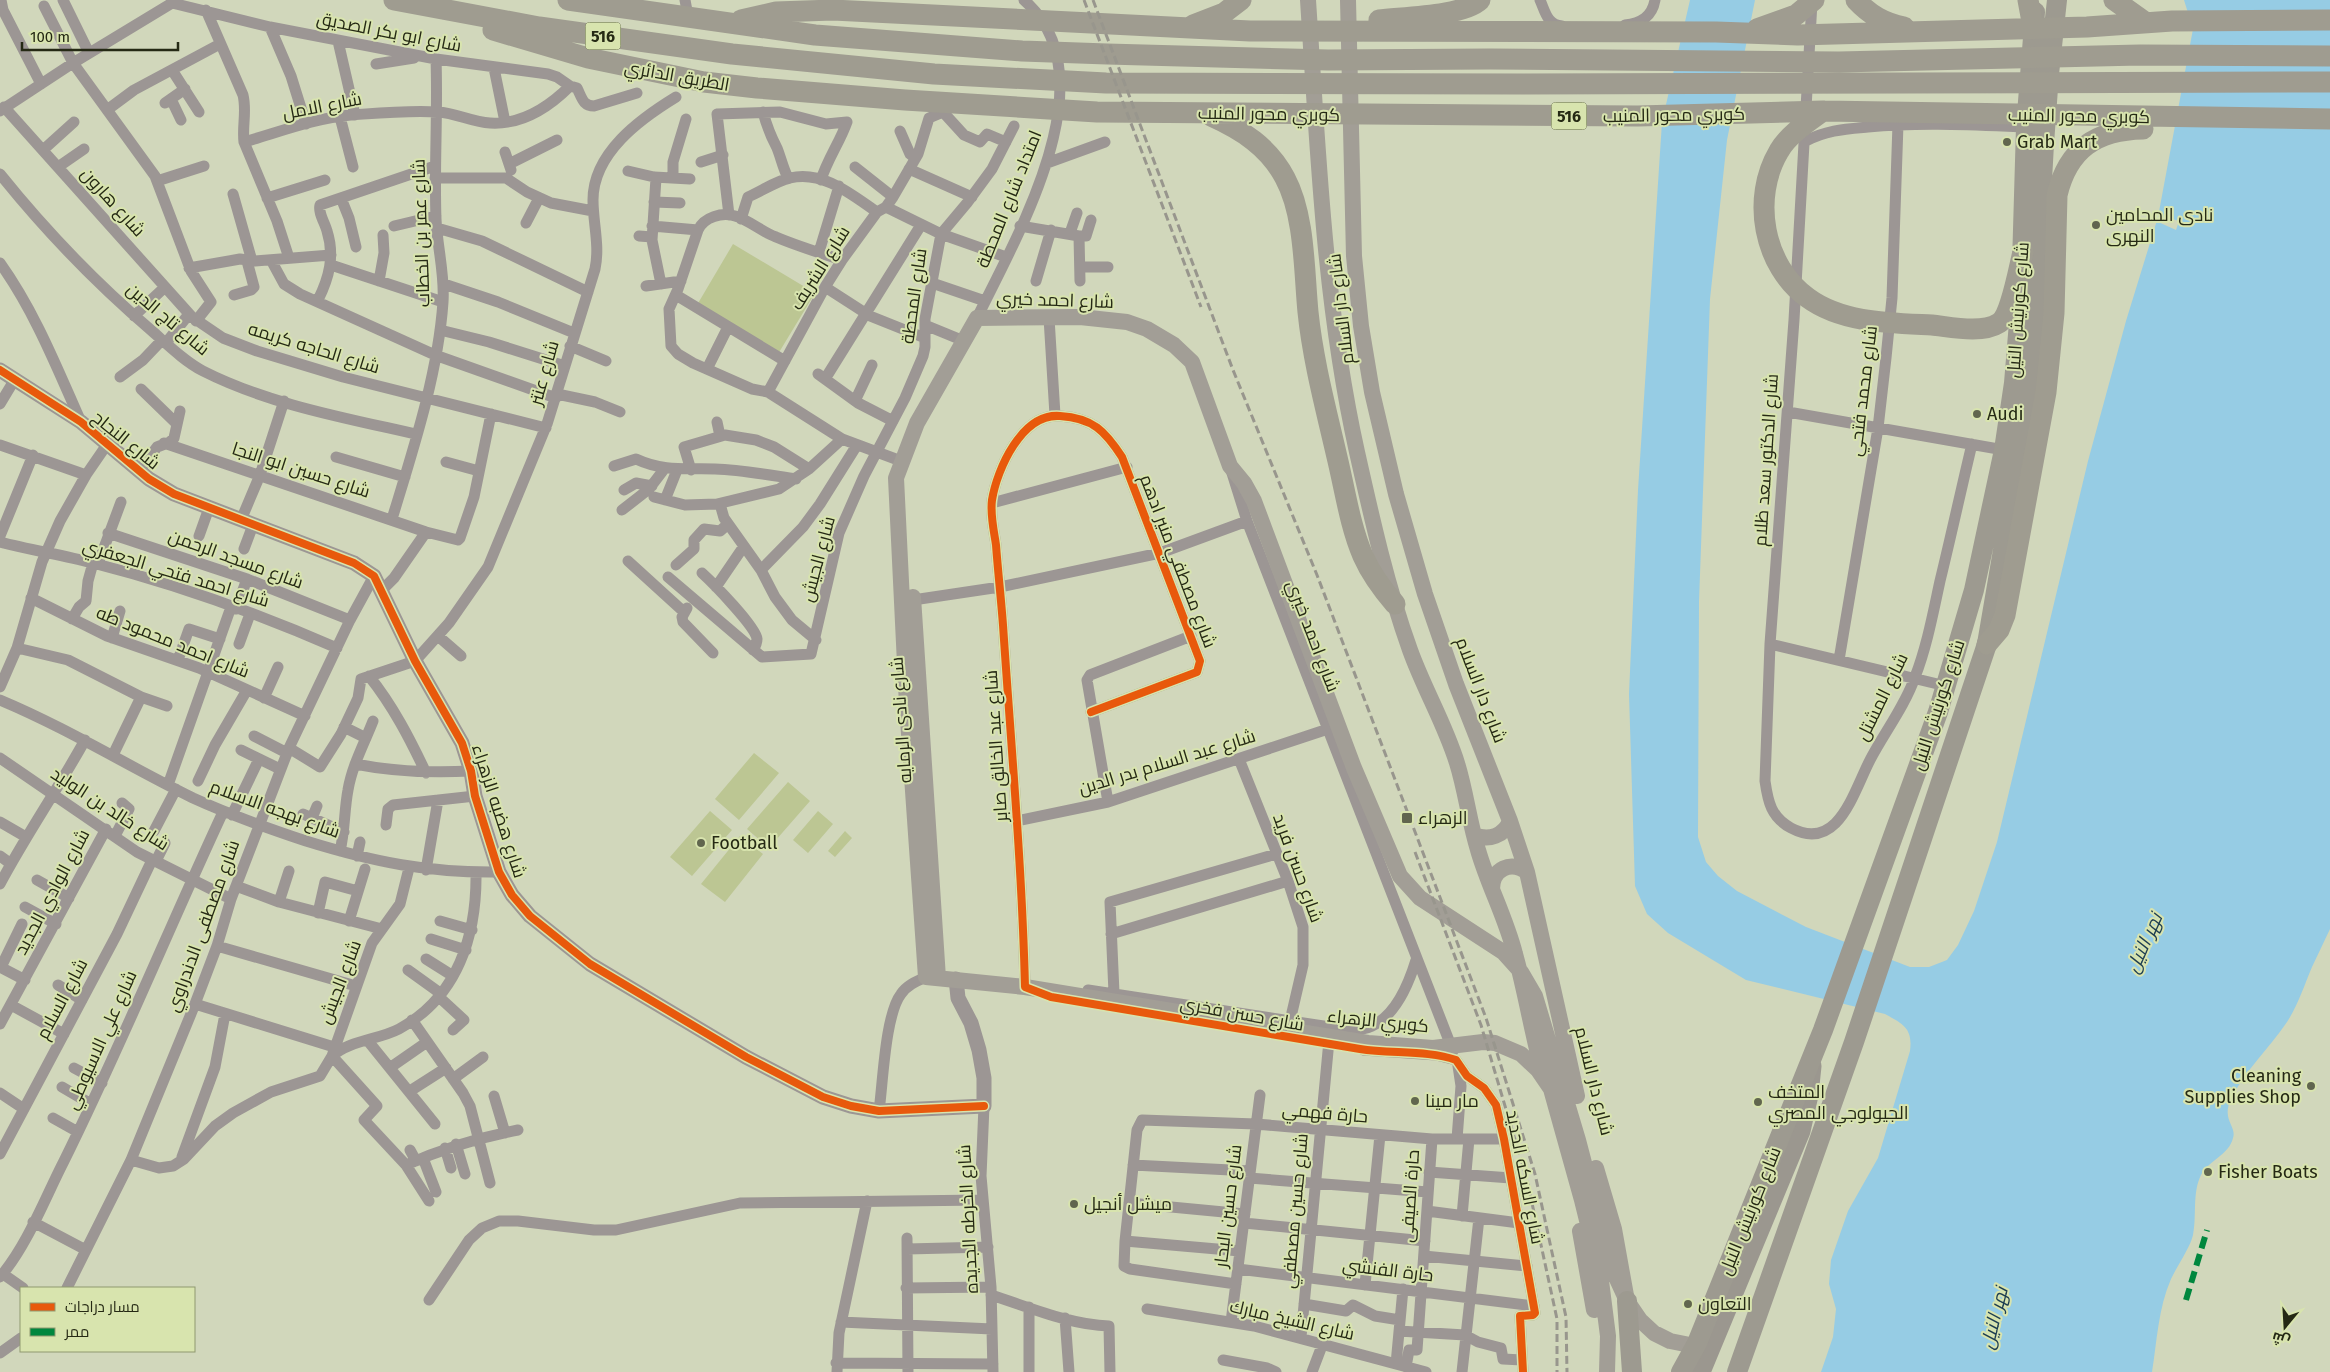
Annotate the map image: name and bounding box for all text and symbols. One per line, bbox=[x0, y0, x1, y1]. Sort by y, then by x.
street label: شارع ابو بكر الصديق bbox=[315, 7, 463, 58]
scale bar bbox=[22, 20, 179, 52]
road number: 516 bbox=[586, 22, 620, 50]
text: 100 m bbox=[30, 28, 70, 46]
street label: الطريق الدائري bbox=[622, 56, 731, 99]
street label: شارع الامل bbox=[281, 88, 364, 125]
street label: كوبري محور المنيب bbox=[1198, 102, 1340, 129]
road number: 516 bbox=[1552, 102, 1586, 130]
street label: كوبري محور المنيب bbox=[1603, 103, 1745, 130]
street label: كوبري محور المنيب bbox=[2008, 104, 2150, 131]
street label: امتداد شارع المحطة bbox=[971, 127, 1047, 271]
place label: Grab Mart bbox=[2017, 131, 2098, 153]
marker: Grab Mart bbox=[2001, 136, 2013, 148]
street label: شارع عمر بن الخطاب bbox=[407, 158, 436, 308]
street label: شارع هارون bbox=[75, 163, 150, 242]
place label: نادى المحامين النهرى bbox=[2106, 204, 2213, 247]
marker: نادى المحامين النهرى bbox=[2090, 219, 2102, 231]
street label: شارع الشريف bbox=[785, 222, 855, 315]
street label: شارع كورنيش النيل bbox=[2002, 241, 2035, 379]
street label: شارع المحطة bbox=[896, 247, 933, 345]
street label: شارع دار السلام bbox=[1323, 252, 1360, 366]
street label: شارع تاج الدين bbox=[121, 278, 214, 361]
street label: شارع احمد خيري bbox=[996, 287, 1114, 316]
street label: شارع الحاجه كريمه bbox=[245, 318, 382, 379]
street label: شارع محمد فتحي bbox=[1844, 324, 1885, 458]
street label: شارع عنتر bbox=[524, 338, 565, 409]
street label: شارع الدكتور سعد ظلام bbox=[1749, 373, 1784, 547]
place label: Audi bbox=[1987, 403, 2024, 425]
street label: شارع النجاح bbox=[87, 406, 165, 475]
marker: Audi bbox=[1971, 408, 1983, 420]
street label: شارع حسين ابو النجا bbox=[229, 437, 373, 504]
street label: شارع مصطفي منير ادهم bbox=[1132, 471, 1221, 652]
street label: شارع الجيش bbox=[796, 514, 841, 605]
street label: شارع مسجد الرحمن bbox=[165, 524, 306, 595]
street label: شارع احمد فتحي الجعفري bbox=[79, 534, 272, 615]
street label: شارع احمد خيري bbox=[1279, 577, 1344, 696]
street label: شارع احمد محمود طه bbox=[93, 601, 253, 684]
street label: شارع دار السلام bbox=[1450, 634, 1511, 746]
street label: شارع كورنيش النيل bbox=[1906, 637, 1970, 774]
street label: شارع المشتل bbox=[1851, 650, 1914, 745]
street label: شارع نادى الرمايه bbox=[886, 656, 917, 784]
street label: شارع عبد الخالق صابر bbox=[980, 669, 1013, 824]
street label: شارع عبد السلام بدر الدين bbox=[1076, 725, 1259, 800]
street label: شارع هضبه الزهراء bbox=[466, 741, 531, 881]
street label: شارع خالد بن الوليد bbox=[46, 763, 173, 856]
street label: شارع بهجه الاسلام bbox=[207, 775, 343, 844]
place label: الزهراء bbox=[1418, 807, 1468, 829]
street label: شارع حسن فريد bbox=[1267, 811, 1328, 926]
marker: الزهراء bbox=[1400, 811, 1414, 825]
street label: شارع الوادي الجديد bbox=[10, 825, 97, 960]
place label: Football bbox=[711, 832, 777, 854]
street label: شارع مصطفى الدندراوي bbox=[162, 837, 247, 1016]
marker: Football bbox=[695, 837, 707, 849]
water label: نهر النيل bbox=[2121, 908, 2168, 976]
street label: شارع الجيش bbox=[314, 937, 367, 1027]
street label: شارع السلام bbox=[32, 955, 93, 1044]
street label: شارع علي الاسيوطي bbox=[60, 967, 144, 1114]
street label: شارع حسن فخري bbox=[1178, 992, 1306, 1039]
street label: كوبري الزهراء bbox=[1326, 1005, 1430, 1040]
street label: شارع دار السلام bbox=[1569, 1024, 1618, 1138]
place label: Cleaning Supplies Shop bbox=[2184, 1065, 2302, 1108]
marker: Cleaning Supplies Shop bbox=[2305, 1080, 2317, 1092]
place label: المتخف الجيولوجي المصري bbox=[1768, 1081, 1909, 1127]
place label: مار مينا bbox=[1425, 1090, 1479, 1112]
marker: مار مينا bbox=[1409, 1095, 1421, 1107]
marker: المتخف الجيولوجي المصري bbox=[1752, 1096, 1764, 1108]
street label: حارة فهمي bbox=[1281, 1098, 1369, 1131]
street label: شارع السكه الحديد bbox=[1500, 1108, 1549, 1246]
street label: شارع حسين مصطفي bbox=[1277, 1133, 1316, 1290]
street label: شارع حسين البحار bbox=[1209, 1143, 1247, 1270]
street label: شارع الخرطه الجديده bbox=[953, 1144, 984, 1294]
street label: شارع كورنيش النيل bbox=[1714, 1144, 1787, 1279]
street label: حارة الصيفى bbox=[1396, 1149, 1424, 1243]
place label: Fisher Boats bbox=[2218, 1161, 2318, 1183]
marker: Fisher Boats bbox=[2202, 1166, 2214, 1178]
place label: ميشل أنجيل bbox=[1084, 1193, 1172, 1215]
marker: ميشل أنجيل bbox=[1068, 1198, 1080, 1210]
street label: حارة الفنشي bbox=[1341, 1254, 1435, 1288]
water label: نهر النيل bbox=[1975, 1283, 2013, 1351]
legend bbox=[20, 1287, 195, 1352]
place label: التعاون bbox=[1698, 1293, 1752, 1315]
street label: شارع الشيخ مبارك bbox=[1227, 1295, 1356, 1346]
text: مسار دراجات bbox=[65, 1298, 140, 1316]
marker: التعاون bbox=[1682, 1298, 1694, 1310]
north arrow bbox=[2260, 1302, 2310, 1352]
text: ممر bbox=[64, 1323, 89, 1341]
text: ش bbox=[2270, 1328, 2292, 1350]

